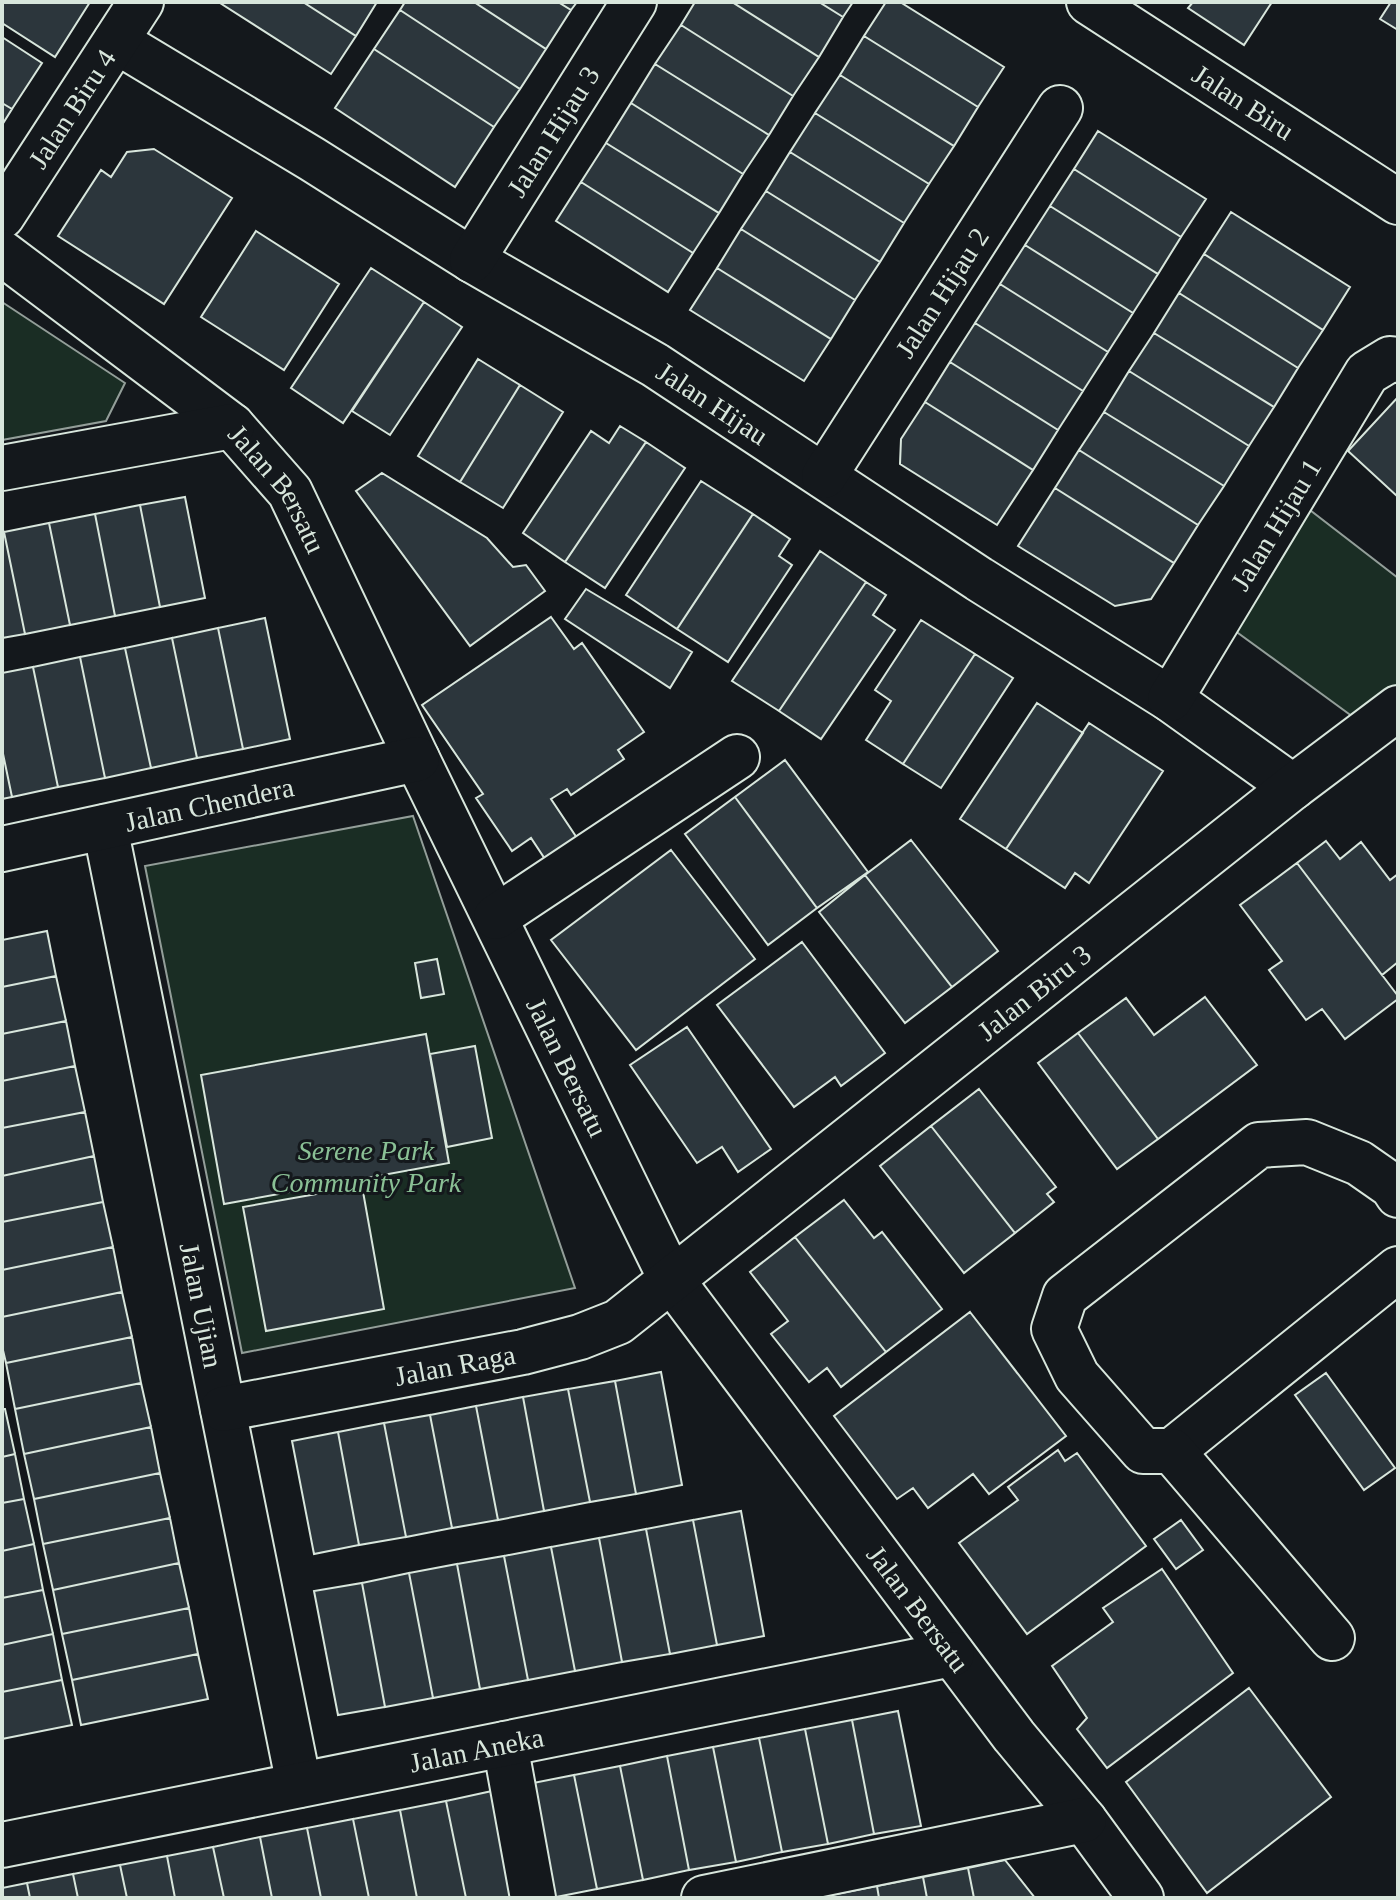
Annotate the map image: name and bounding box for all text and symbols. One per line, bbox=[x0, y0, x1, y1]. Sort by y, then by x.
street label: Jalan Biru 4 bbox=[22, 44, 122, 174]
street label: Jalan Biru bbox=[1187, 58, 1300, 146]
street label: Jalan Hijau 3 bbox=[501, 61, 606, 202]
street label: Jalan Hijau 2 bbox=[889, 222, 995, 363]
street label: Jalan Hijau bbox=[651, 356, 774, 451]
street label: Jalan Bersatu bbox=[222, 418, 332, 558]
street label: Jalan Hijau 1 bbox=[1224, 453, 1327, 596]
street label: Jalan Chendera bbox=[122, 771, 297, 838]
street label: Jalan Biru 3 bbox=[972, 938, 1097, 1047]
street label: Jalan Bersatu bbox=[520, 993, 614, 1141]
park label: Serene Park Community Park bbox=[271, 1135, 462, 1198]
street label: Jalan Ujian bbox=[174, 1240, 229, 1371]
street label: Jalan Raga bbox=[392, 1339, 518, 1392]
street label: Jalan Bersatu bbox=[860, 1539, 975, 1678]
street label: Jalan Aneka bbox=[407, 1721, 547, 1779]

